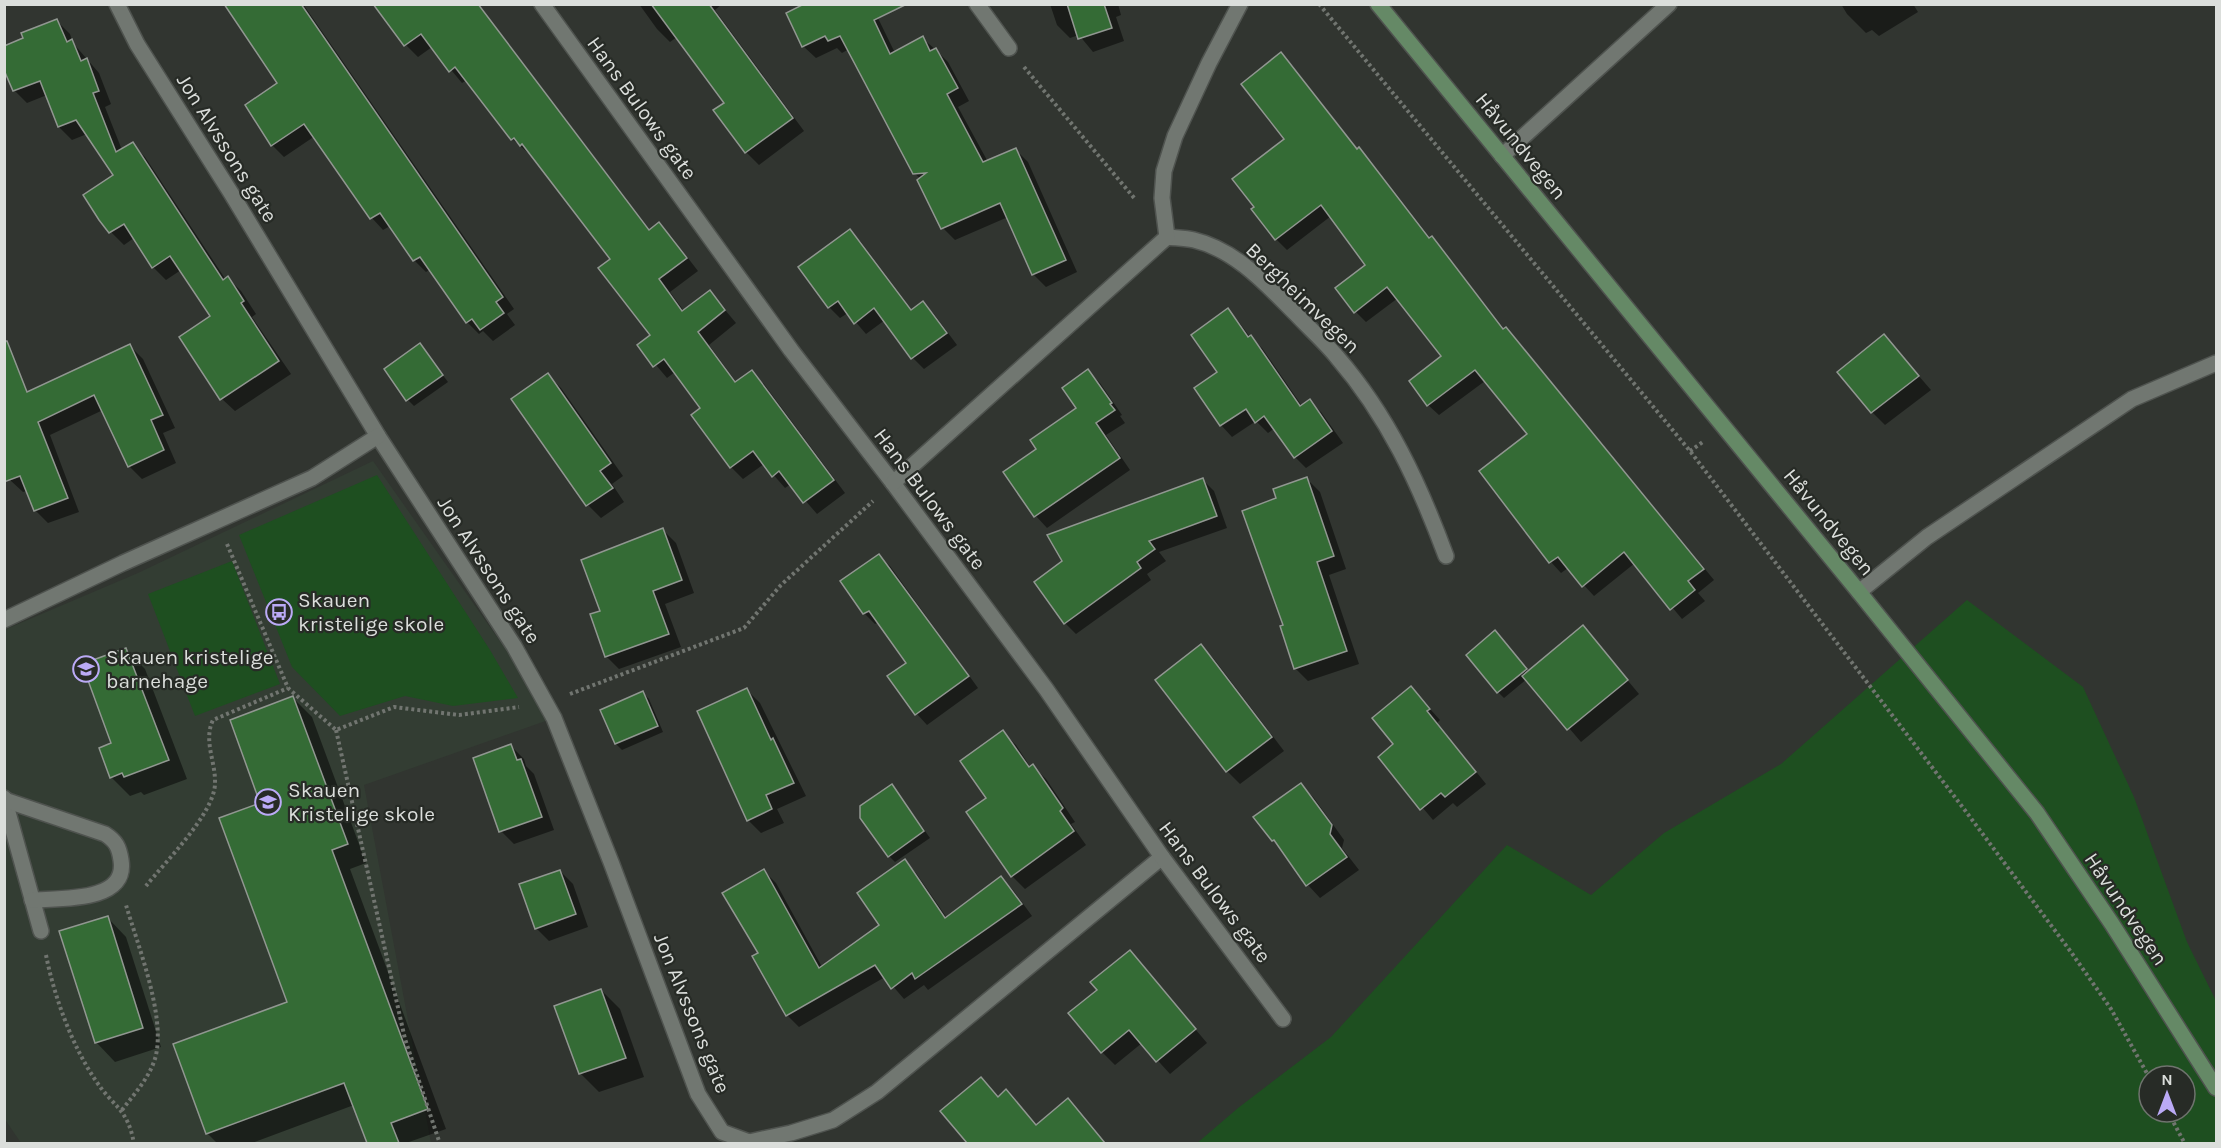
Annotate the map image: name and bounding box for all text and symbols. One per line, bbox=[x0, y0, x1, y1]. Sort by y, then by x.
street label: Hans Bulows gate bbox=[582, 32, 702, 184]
street label: Jon Alvssons gate bbox=[172, 69, 282, 227]
street label: Håvundvegen bbox=[1471, 88, 1571, 204]
street label: Bergheimvegen bbox=[1241, 238, 1365, 358]
street label: Hans Bulows gate bbox=[869, 424, 991, 574]
street label: Håvundvegen bbox=[1779, 464, 1879, 580]
street label: Jon Alvssons gate bbox=[433, 492, 545, 648]
place label: Skauen kristelige skole bbox=[298, 588, 444, 636]
bus stop icon: Skauen kristelige skole bbox=[264, 597, 294, 627]
place label: Skauen kristelige barnehage bbox=[106, 645, 273, 693]
school or university icon: Skauen kristelige barnehage bbox=[71, 654, 101, 684]
place label: Skauen Kristelige skole bbox=[288, 778, 435, 826]
school or university icon: Skauen Kristelige skole bbox=[253, 787, 283, 817]
street label: Hans Bulows gate bbox=[1154, 817, 1276, 967]
street label: Håvundvegen bbox=[2080, 848, 2172, 970]
street label: Jon Alvssons gate bbox=[649, 929, 735, 1097]
north arrow bbox=[2137, 1064, 2197, 1124]
text: N bbox=[2161, 1070, 2173, 1089]

